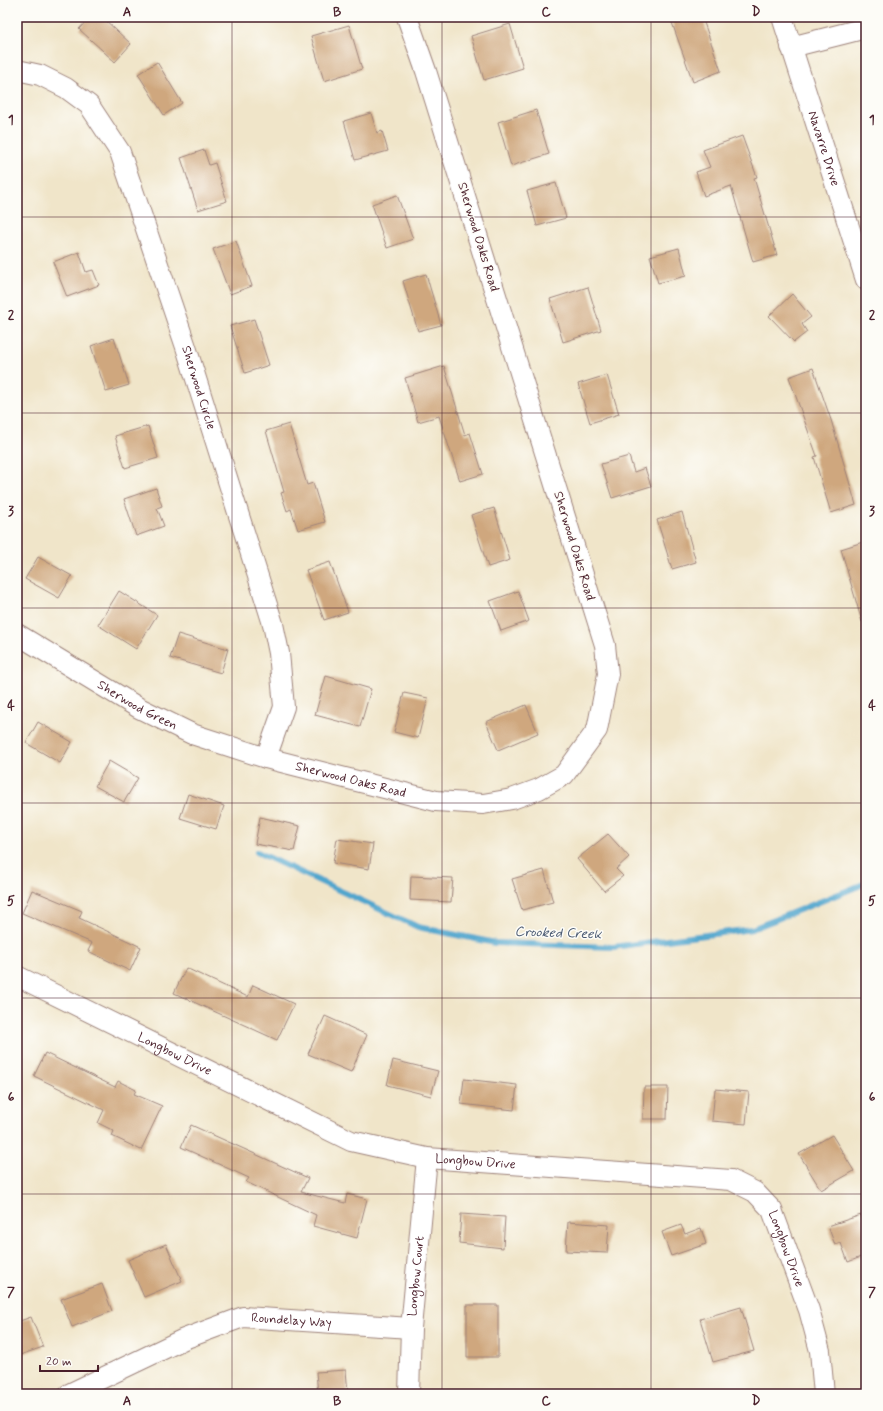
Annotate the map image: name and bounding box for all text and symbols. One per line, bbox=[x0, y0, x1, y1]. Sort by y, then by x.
text: A bbox=[123, 4, 131, 21]
text: B bbox=[333, 4, 342, 21]
text: C bbox=[541, 4, 551, 21]
text: D bbox=[752, 4, 761, 21]
street label: Navarre Drive bbox=[804, 109, 844, 188]
text: 1 bbox=[8, 112, 14, 129]
text: 1 bbox=[869, 112, 875, 129]
street label: Sherwood Oaks Road bbox=[453, 180, 503, 294]
text: 2 bbox=[8, 307, 15, 324]
text: 2 bbox=[869, 307, 876, 324]
street label: Sherwood Circle bbox=[178, 344, 220, 432]
street label: Sherwood Oaks Road bbox=[549, 489, 599, 603]
text: 3 bbox=[8, 503, 14, 520]
text: 3 bbox=[869, 503, 875, 520]
street label: Sherwood Green bbox=[94, 676, 180, 734]
text: 4 bbox=[7, 698, 15, 715]
text: 4 bbox=[868, 698, 876, 715]
street label: Sherwood Oaks Road bbox=[294, 757, 408, 802]
text: 5 bbox=[7, 893, 15, 910]
text: 5 bbox=[868, 893, 876, 910]
water label: Crooked Creek bbox=[514, 922, 603, 944]
street label: Longbow Drive bbox=[135, 1028, 215, 1079]
text: 6 bbox=[8, 1089, 15, 1106]
text: 6 bbox=[869, 1089, 876, 1106]
street label: Longbow Drive bbox=[435, 1150, 516, 1173]
street label: Longbow Drive bbox=[764, 1208, 808, 1290]
street label: Longbow Court bbox=[404, 1235, 428, 1317]
text: 7 bbox=[7, 1284, 15, 1301]
text: 7 bbox=[868, 1284, 876, 1301]
street label: Roundelay Way bbox=[251, 1309, 332, 1331]
scale bar bbox=[40, 1347, 98, 1373]
text: 20 m bbox=[46, 1354, 72, 1370]
text: A bbox=[123, 1393, 131, 1410]
text: B bbox=[333, 1393, 342, 1410]
text: C bbox=[541, 1393, 551, 1410]
text: D bbox=[752, 1393, 761, 1410]

